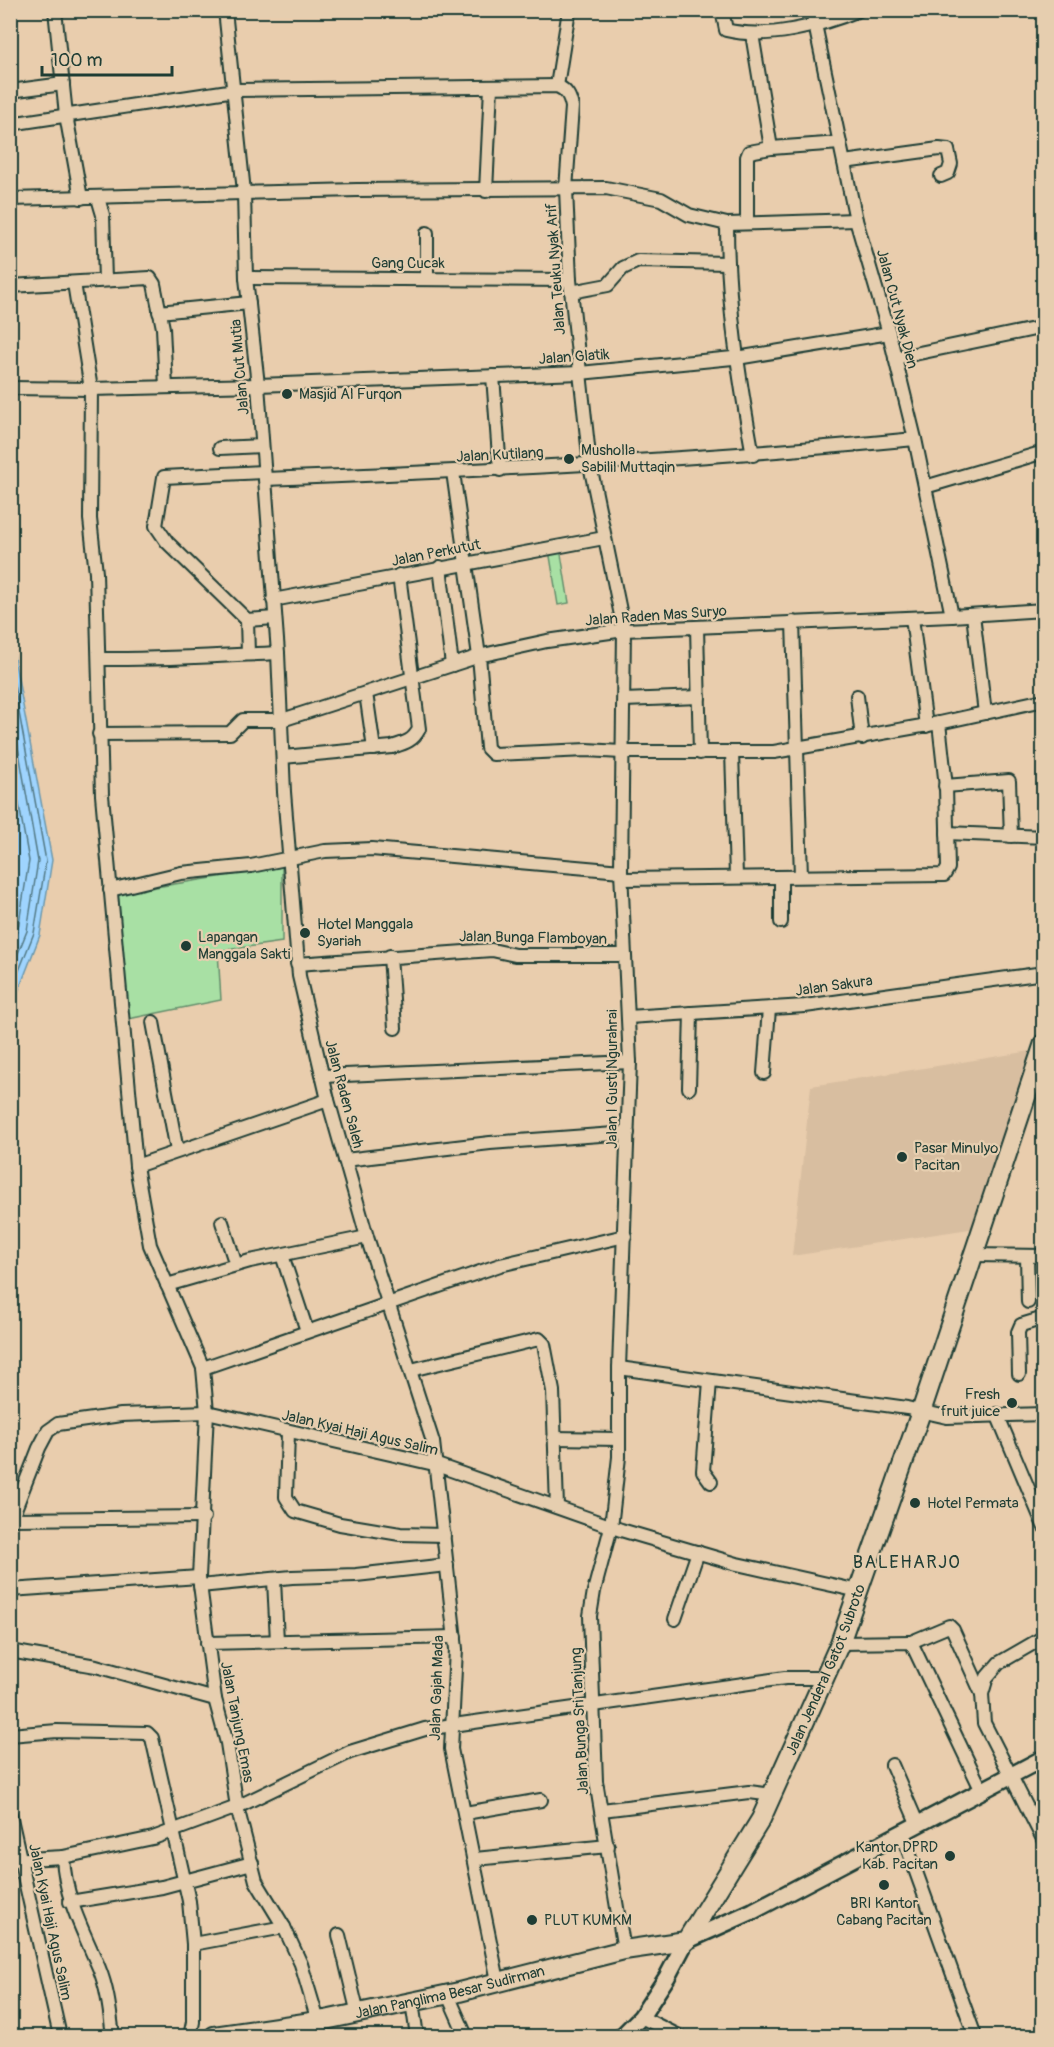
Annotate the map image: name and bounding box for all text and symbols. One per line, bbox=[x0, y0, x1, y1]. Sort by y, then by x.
scale bar bbox=[42, 39, 172, 77]
text: 100 m bbox=[51, 49, 103, 72]
street label: Jalan Teuku Nyak Arif bbox=[542, 202, 570, 336]
street label: Jalan Cut Nyak Dien bbox=[872, 247, 922, 371]
street label: Gang Cucak bbox=[371, 254, 445, 273]
street label: Jalan Cut Mutia bbox=[226, 318, 254, 416]
street label: Jalan Glatik bbox=[538, 345, 611, 369]
place label: Masjid Al Furqon bbox=[299, 385, 402, 404]
marker: Masjid Al Furqon bbox=[280, 387, 294, 401]
place label: Musholla Sabilil Muttaqin bbox=[581, 441, 675, 477]
street label: Jalan Kutilang bbox=[456, 443, 544, 467]
marker: Musholla Sabilil Muttaqin bbox=[562, 452, 576, 466]
street label: Jalan Perkutut bbox=[390, 535, 483, 571]
street label: Jalan Raden Mas Suryo bbox=[585, 602, 727, 630]
place label: Hotel Manggala Syariah bbox=[317, 915, 413, 951]
marker: Hotel Manggala Syariah bbox=[298, 926, 312, 940]
street label: Jalan Bunga Flamboyan bbox=[459, 927, 607, 949]
place label: Lapangan Manggala Sakti bbox=[198, 928, 291, 964]
marker: Lapangan Manggala Sakti bbox=[179, 939, 193, 953]
street label: Jalan Sakura bbox=[794, 971, 874, 1001]
street label: Jalan I Gusti Ngurahrai bbox=[603, 1009, 622, 1149]
street label: Jalan Raden Saleh bbox=[320, 1038, 368, 1150]
place label: Pasar Minulyo Pacitan bbox=[914, 1139, 998, 1175]
marker: Pasar Minulyo Pacitan bbox=[895, 1150, 909, 1164]
place label: Fresh fruit juice bbox=[941, 1385, 1001, 1421]
marker: Fresh fruit juice bbox=[1005, 1396, 1019, 1410]
street label: Jalan Kyai Haji Agus Salim bbox=[280, 1406, 440, 1460]
place label: Hotel Permata bbox=[927, 1494, 1019, 1513]
marker: Hotel Permata bbox=[908, 1496, 922, 1510]
district label: BALEHARJO bbox=[853, 1551, 961, 1574]
street label: Jalan Jenderal Gatot Subroto bbox=[781, 1582, 869, 1758]
street label: Jalan Gajah Mada bbox=[426, 1635, 448, 1741]
street label: Jalan Bunga Sri Tanjung bbox=[567, 1647, 593, 1795]
street label: Jalan Tanjung Emas bbox=[216, 1660, 258, 1785]
place label: Kantor DPRD Kab. Pacitan bbox=[856, 1838, 938, 1874]
street label: Jalan Kyai Haji Agus Salim bbox=[24, 1842, 76, 2002]
marker: Kantor DPRD Kab. Pacitan bbox=[943, 1849, 957, 1863]
marker: BRI Kantor Cabang Pacitan bbox=[877, 1878, 891, 1892]
place label: BRI Kantor Cabang Pacitan bbox=[836, 1894, 932, 1930]
place label: PLUT KUMKM bbox=[544, 1911, 632, 1930]
marker: PLUT KUMKM bbox=[525, 1913, 539, 1927]
street label: Jalan Panglima Besar Sudirman bbox=[353, 1961, 547, 2023]

